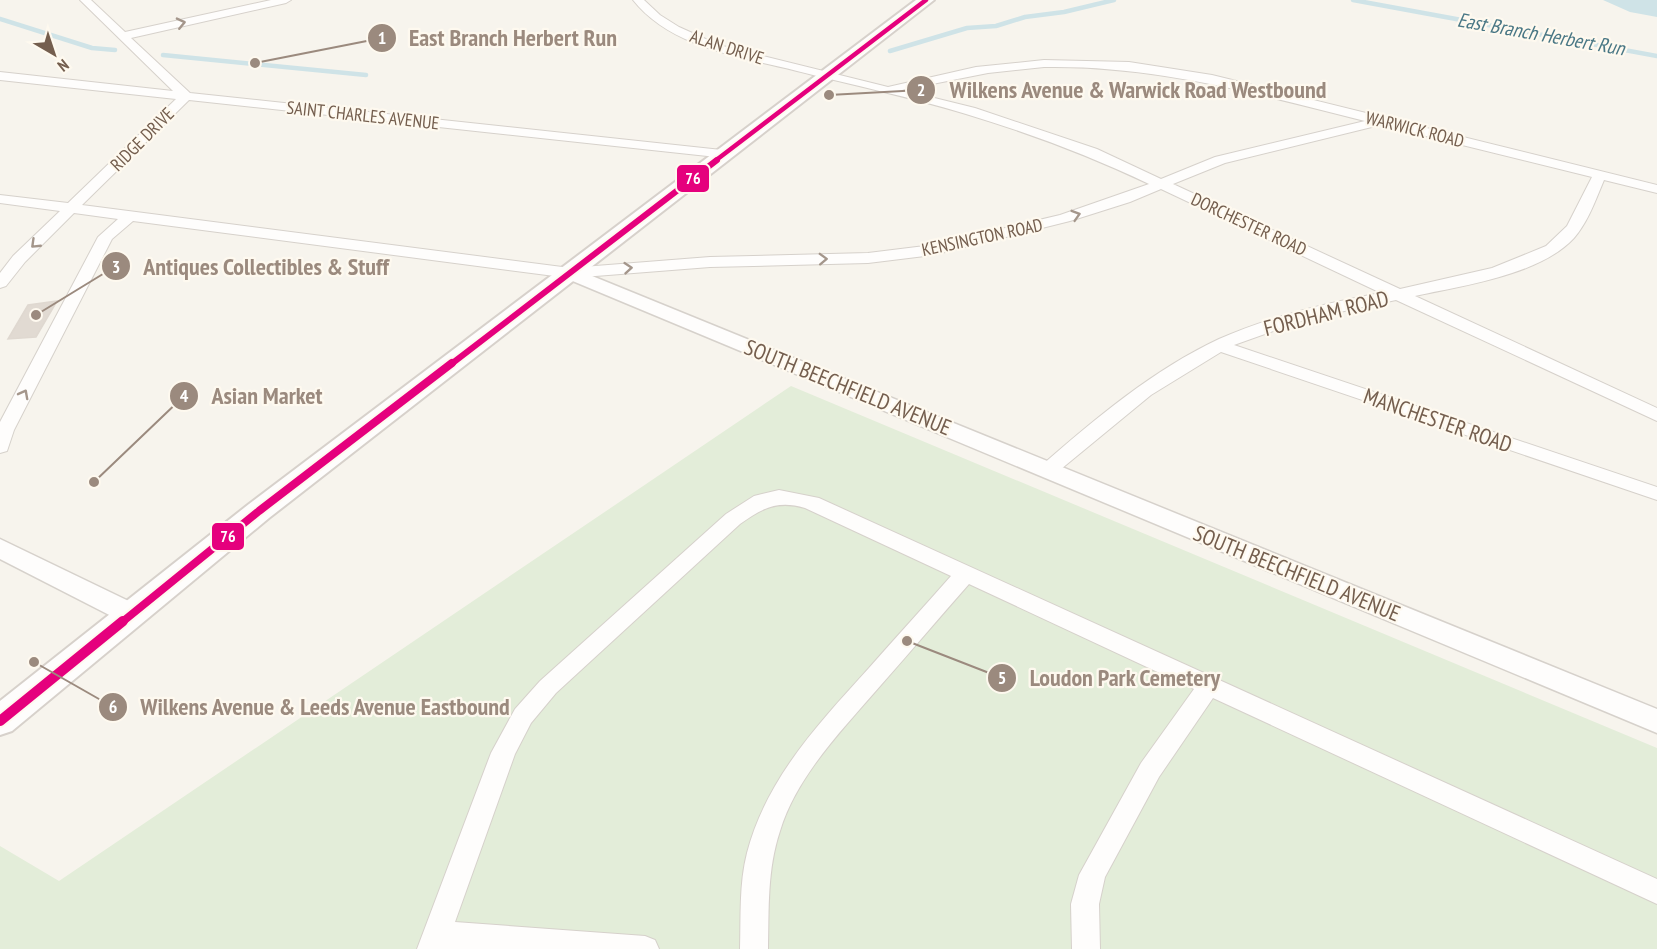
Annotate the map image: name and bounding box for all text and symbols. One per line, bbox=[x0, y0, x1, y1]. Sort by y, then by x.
water label: East Branch Herbert Run bbox=[1455, 7, 1628, 62]
callout: East Branch Herbert Run bbox=[367, 17, 629, 59]
one-way arrow bbox=[175, 18, 185, 31]
text: East Branch Herbert Run bbox=[409, 22, 617, 53]
north arrow bbox=[24, 24, 84, 84]
street label: ALAN DRIVE bbox=[687, 24, 767, 70]
text: 1 bbox=[378, 26, 386, 49]
text: N bbox=[54, 55, 73, 76]
callout: Wilkens Avenue & Warwick Road Westbound bbox=[906, 69, 1340, 111]
text: Wilkens Avenue & Warwick Road Westbound bbox=[949, 74, 1326, 105]
text: 2 bbox=[917, 78, 925, 101]
street label: SAINT CHARLES AVENUE bbox=[286, 96, 440, 134]
street label: RIDGE DRIVE bbox=[105, 102, 179, 176]
street label: WARWICK ROAD bbox=[1363, 106, 1467, 152]
line badge: 76 bbox=[676, 164, 710, 193]
text: 76 bbox=[685, 168, 701, 188]
street label: DORCHESTER ROAD bbox=[1188, 187, 1310, 261]
one-way arrow bbox=[1070, 210, 1081, 222]
street label: KENSINGTON ROAD bbox=[919, 213, 1045, 261]
one-way arrow bbox=[31, 237, 41, 248]
callout: Antiques Collectibles & Stuff bbox=[101, 245, 401, 287]
text: Antiques Collectibles & Stuff bbox=[142, 251, 390, 282]
one-way arrow bbox=[818, 253, 827, 266]
text: 3 bbox=[112, 255, 120, 278]
one-way arrow bbox=[623, 262, 632, 275]
street label: FORDHAM ROAD bbox=[1261, 284, 1391, 342]
street label: SOUTH BEECHFIELD AVENUE bbox=[740, 333, 956, 441]
callout: Asian Market bbox=[169, 375, 334, 417]
text: Asian Market bbox=[210, 380, 323, 411]
street label: MANCHESTER ROAD bbox=[1360, 382, 1516, 458]
text: 4 bbox=[180, 384, 189, 407]
one-way arrow bbox=[17, 389, 28, 400]
street label: SOUTH BEECHFIELD AVENUE bbox=[1189, 519, 1405, 627]
line badge: 76 bbox=[211, 522, 245, 551]
text: 76 bbox=[220, 526, 236, 546]
callout: Loudon Park Cemetery bbox=[987, 657, 1232, 699]
text: Loudon Park Cemetery bbox=[1030, 662, 1221, 693]
text: 5 bbox=[998, 666, 1006, 689]
callout: Wilkens Avenue & Leeds Avenue Eastbound bbox=[98, 686, 523, 728]
text: Wilkens Avenue & Leeds Avenue Eastbound bbox=[139, 691, 510, 722]
text: 6 bbox=[109, 695, 117, 718]

